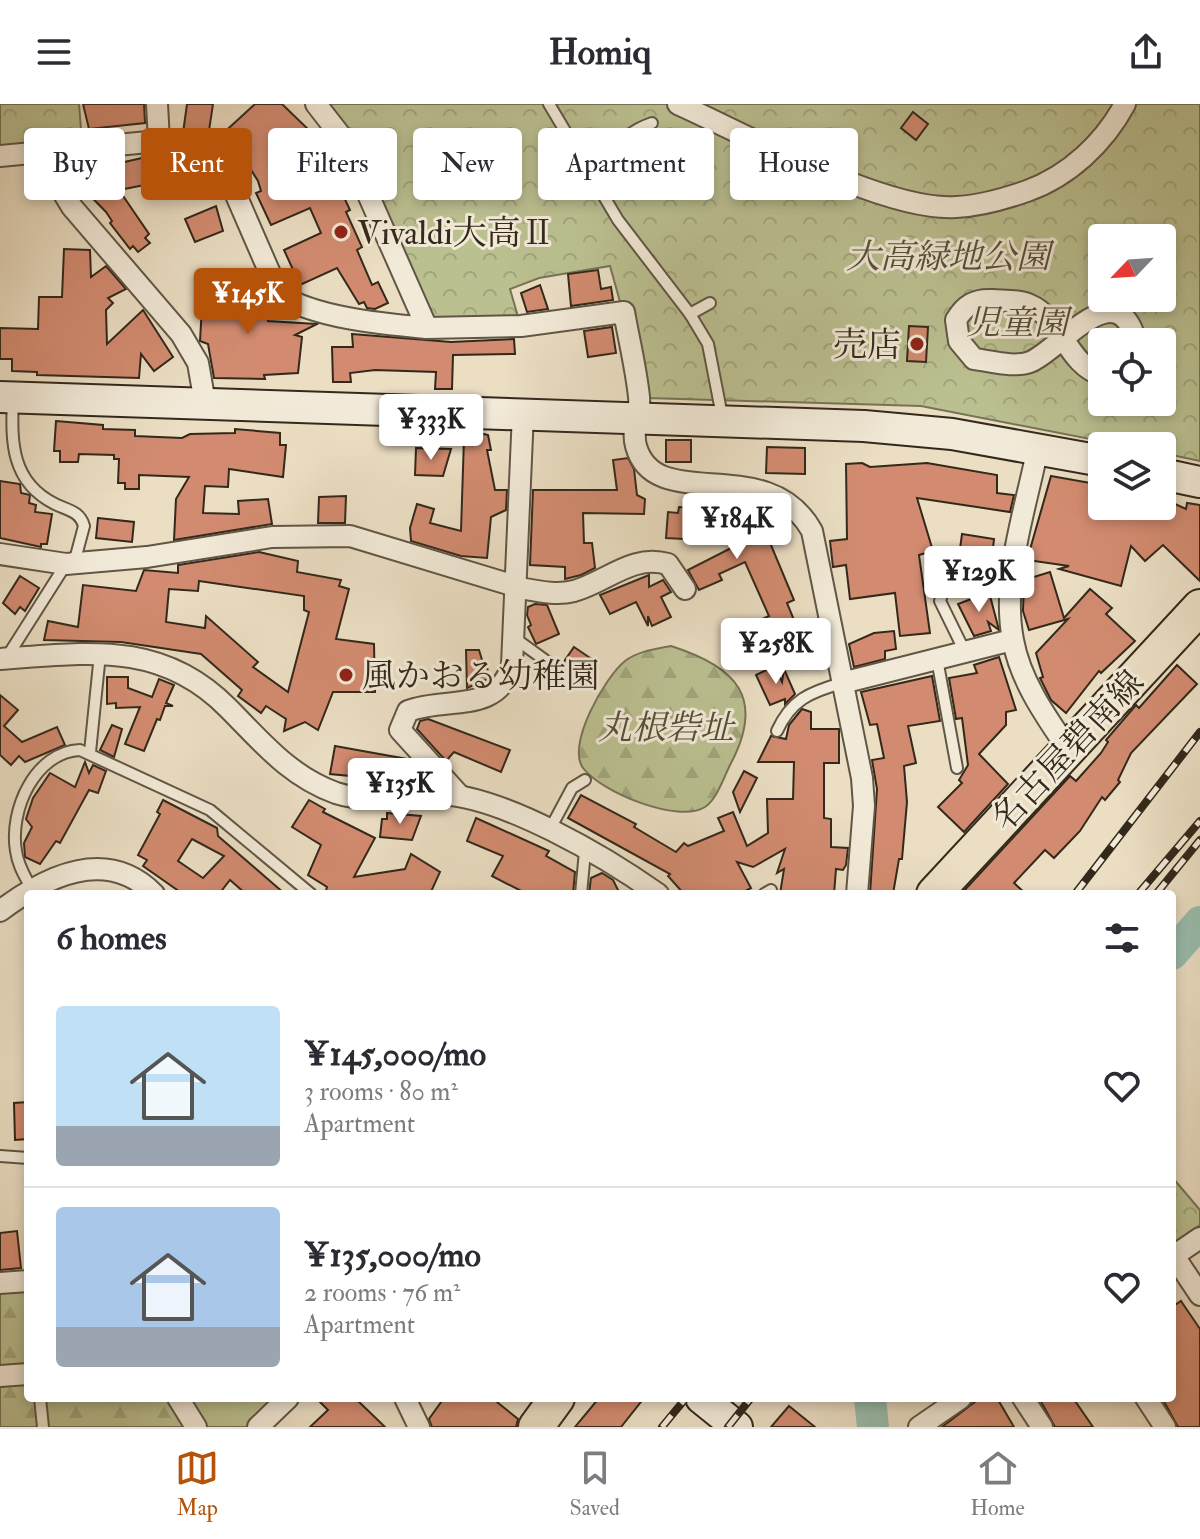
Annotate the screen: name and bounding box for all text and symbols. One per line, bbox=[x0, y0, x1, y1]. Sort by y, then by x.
icon: menu bbox=[32, 30, 76, 74]
text: Homiq bbox=[549, 30, 651, 75]
icon: share bbox=[1124, 30, 1168, 74]
chip: Buy bbox=[24, 128, 125, 200]
chip: Rent bbox=[141, 128, 252, 200]
chip: Filters bbox=[268, 128, 397, 200]
chip: New bbox=[413, 128, 522, 200]
chip: Apartment bbox=[538, 128, 714, 200]
chip: House bbox=[730, 128, 858, 200]
place label: Vivaldi大高Ⅱ bbox=[357, 212, 555, 255]
marker: Vivaldi大高Ⅱ bbox=[332, 223, 350, 241]
north arrow bbox=[1088, 224, 1176, 312]
map controls bbox=[1088, 224, 1176, 520]
park label: 大高緑地公園 bbox=[846, 236, 1055, 279]
pin: ¥145K bbox=[192, 268, 304, 336]
text: ¥145K bbox=[212, 278, 284, 310]
park label: 児童園 bbox=[966, 302, 1073, 345]
place label: 売店 bbox=[833, 324, 901, 367]
button: locate bbox=[1088, 328, 1176, 416]
marker: 売店 bbox=[908, 335, 926, 353]
pin: ¥333K bbox=[375, 394, 487, 462]
text: ¥333K bbox=[397, 404, 465, 436]
button: layers bbox=[1088, 432, 1176, 520]
pin: ¥184K bbox=[681, 493, 793, 561]
text: ¥184K bbox=[700, 503, 774, 535]
pin: ¥129K bbox=[923, 546, 1035, 614]
text: ¥129K bbox=[942, 556, 1016, 588]
pin: ¥258K bbox=[720, 618, 832, 686]
text: ¥258K bbox=[739, 628, 813, 660]
place label: 風かおる幼稚園 bbox=[362, 655, 600, 698]
street label: 名古屋碧南線 bbox=[983, 662, 1153, 840]
marker: 風かおる幼稚園 bbox=[337, 666, 355, 684]
park label: 丸根砦址 bbox=[598, 707, 736, 750]
pin: ¥135K bbox=[344, 758, 456, 826]
text: ¥135K bbox=[366, 768, 434, 800]
icon: filters bbox=[1100, 916, 1144, 960]
text: 6 homes bbox=[56, 917, 167, 960]
text: ¥145,000/mo bbox=[304, 1033, 486, 1076]
icon: home bbox=[120, 1038, 216, 1134]
icon: heart bbox=[1100, 1064, 1144, 1108]
text: 3 rooms · 80 m² bbox=[304, 1076, 458, 1108]
text: Apartment bbox=[304, 1108, 415, 1140]
text: ¥135,000/mo bbox=[304, 1234, 481, 1277]
icon: home bbox=[120, 1239, 216, 1335]
icon: heart bbox=[1100, 1265, 1144, 1309]
text: 2 rooms · 76 m² bbox=[304, 1277, 460, 1309]
text: Apartment bbox=[304, 1309, 415, 1341]
tab: Map bbox=[175, 1446, 219, 1522]
tab: Saved bbox=[570, 1446, 620, 1522]
tab: Home bbox=[970, 1446, 1025, 1522]

